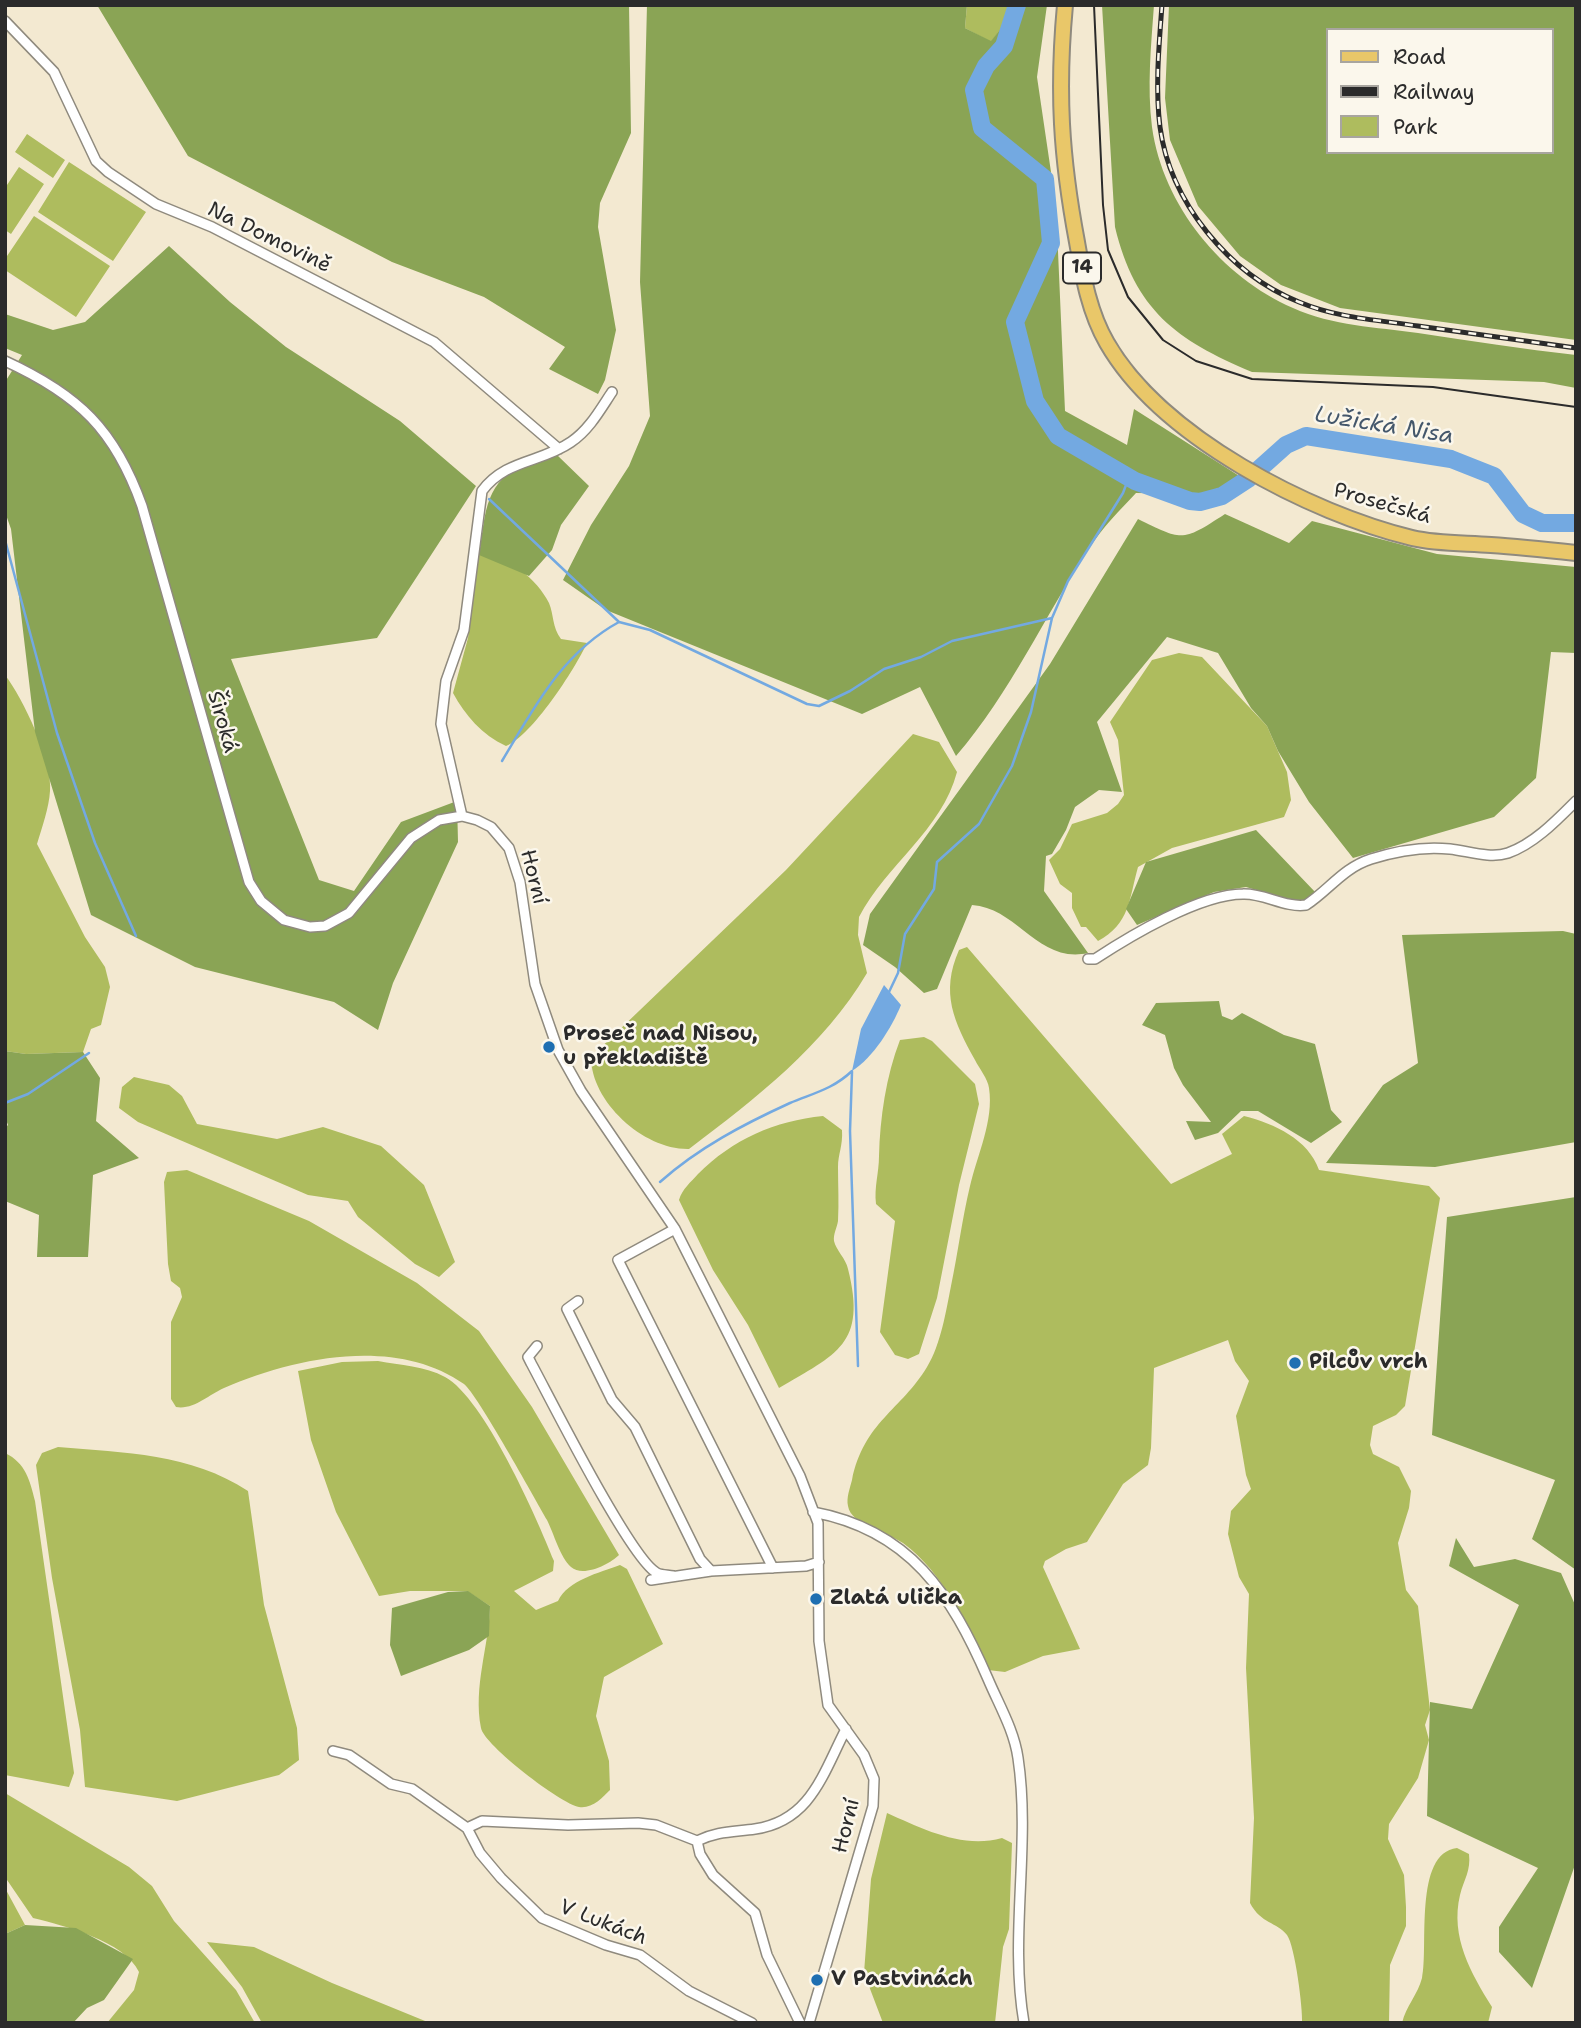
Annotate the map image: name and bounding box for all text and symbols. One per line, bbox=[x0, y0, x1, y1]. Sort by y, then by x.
legend bbox=[1326, 28, 1553, 154]
text: Road bbox=[1393, 43, 1446, 71]
text: Railway bbox=[1393, 78, 1475, 106]
text: Park bbox=[1393, 113, 1438, 141]
street label: Na Domovině bbox=[203, 197, 335, 279]
road number: 14 bbox=[1063, 252, 1101, 284]
water label: Lužická Nisa bbox=[1313, 401, 1455, 451]
street label: Prosečská bbox=[1331, 478, 1433, 530]
street label: Široká bbox=[201, 688, 243, 756]
street label: Horní bbox=[514, 847, 552, 907]
place label: Proseč nad Nisou, u překladiště bbox=[563, 1022, 758, 1072]
marker: Proseč nad Nisou, u překladiště bbox=[541, 1039, 557, 1055]
place label: Pilcův vrch bbox=[1309, 1350, 1428, 1376]
marker: Pilcův vrch bbox=[1287, 1355, 1303, 1371]
place label: Zlatá ulička bbox=[830, 1586, 962, 1612]
marker: Zlatá ulička bbox=[808, 1591, 824, 1607]
street label: Horní bbox=[828, 1796, 866, 1856]
street label: V Lukách bbox=[556, 1895, 650, 1951]
place label: V Pastvinách bbox=[831, 1967, 973, 1993]
marker: V Pastvinách bbox=[809, 1972, 825, 1988]

